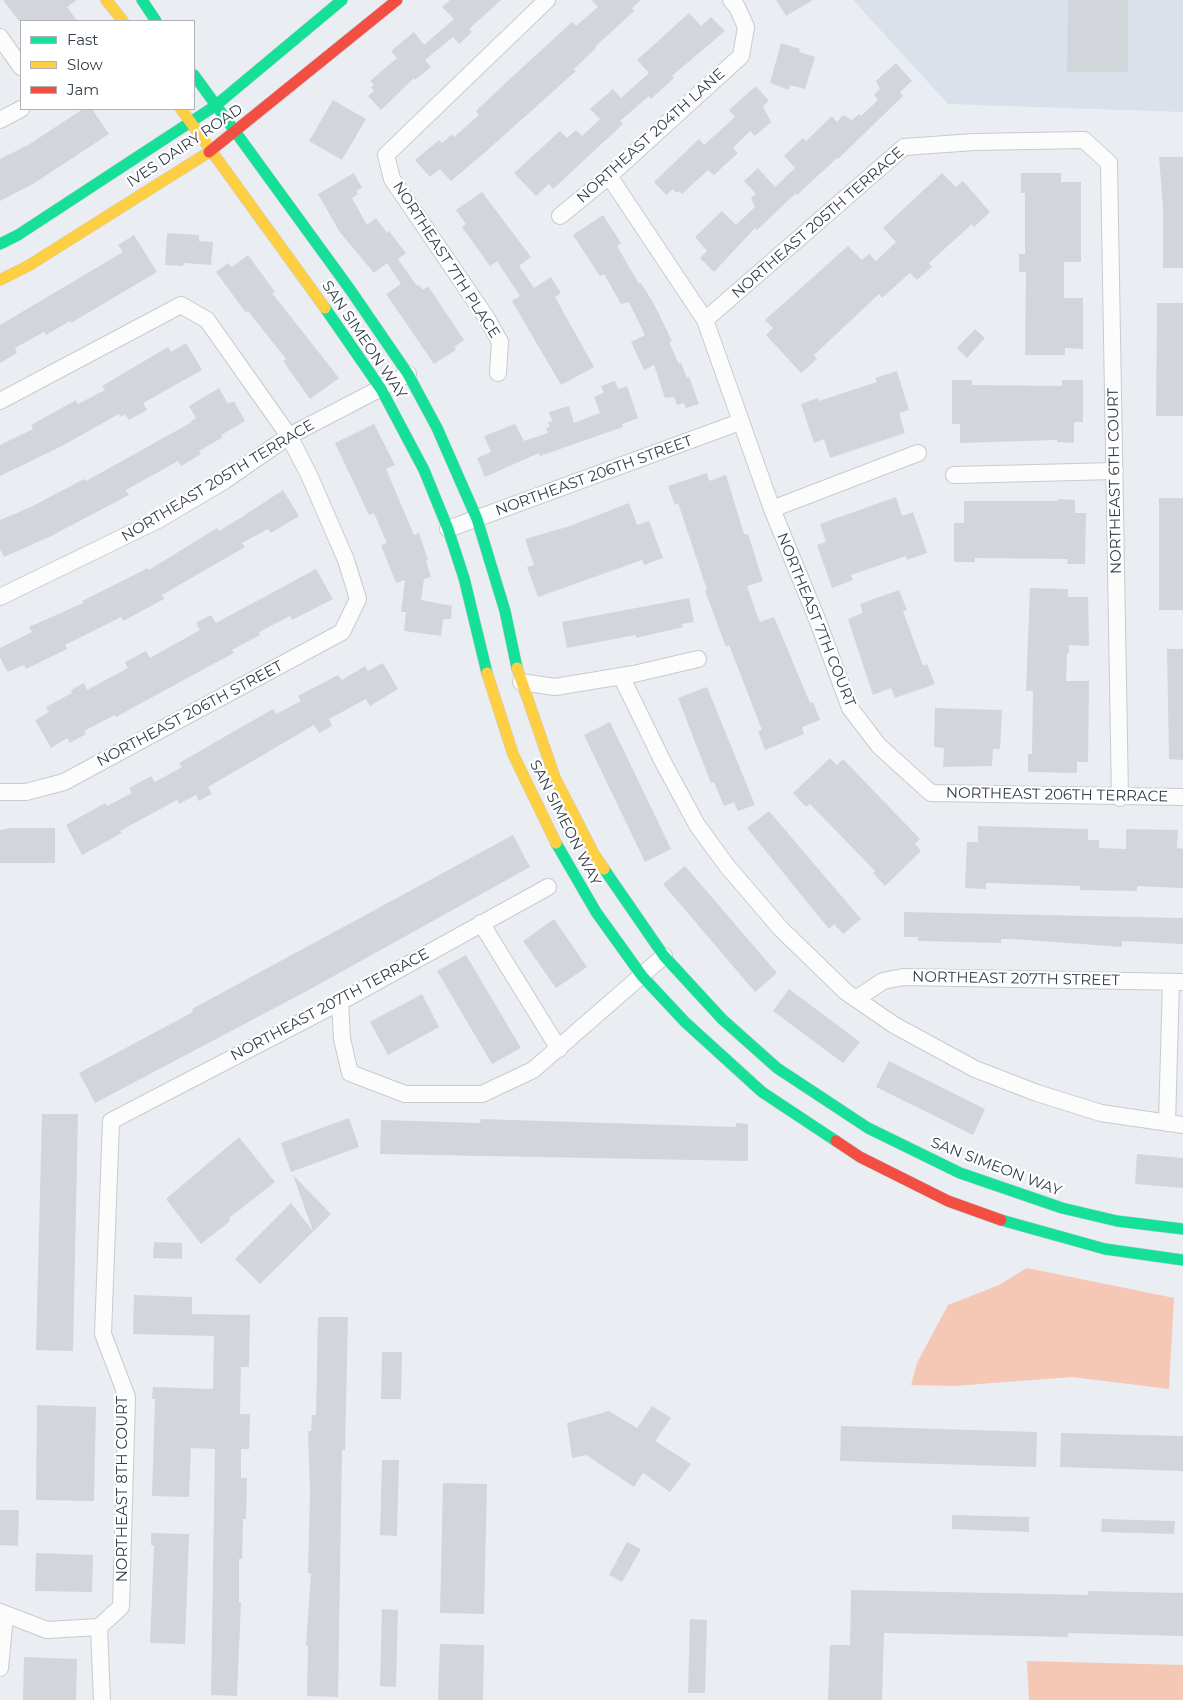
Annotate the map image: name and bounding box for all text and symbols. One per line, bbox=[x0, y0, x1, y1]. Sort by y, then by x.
legend bbox=[20, 20, 195, 110]
text: Fast bbox=[67, 30, 98, 49]
text: Slow bbox=[67, 55, 103, 74]
street label: NORTHEAST 204TH LANE bbox=[573, 65, 729, 207]
text: Jam bbox=[67, 80, 99, 99]
street label: IVES DAIRY ROAD bbox=[124, 101, 246, 191]
street label: NORTHEAST 205TH TERRACE bbox=[728, 143, 908, 303]
street label: NORTHEAST 7TH PLACE bbox=[389, 178, 503, 342]
street label: SAN SIMEON WAY bbox=[318, 278, 410, 402]
street label: NORTHEAST 6TH COURT bbox=[1104, 388, 1126, 574]
street label: NORTHEAST 205TH TERRACE bbox=[118, 416, 318, 546]
street label: NORTHEAST 206TH STREET bbox=[493, 432, 695, 520]
street label: NORTHEAST 7TH COURT bbox=[773, 530, 859, 710]
street label: NORTHEAST 206TH STREET bbox=[94, 657, 286, 771]
street label: SAN SIMEON WAY bbox=[526, 757, 604, 889]
street label: NORTHEAST 206TH TERRACE bbox=[946, 784, 1168, 806]
street label: NORTHEAST 207TH TERRACE bbox=[228, 945, 432, 1065]
street label: NORTHEAST 207TH STREET bbox=[912, 968, 1120, 990]
street label: SAN SIMEON WAY bbox=[928, 1134, 1064, 1200]
street label: NORTHEAST 8TH COURT bbox=[114, 1396, 132, 1582]

